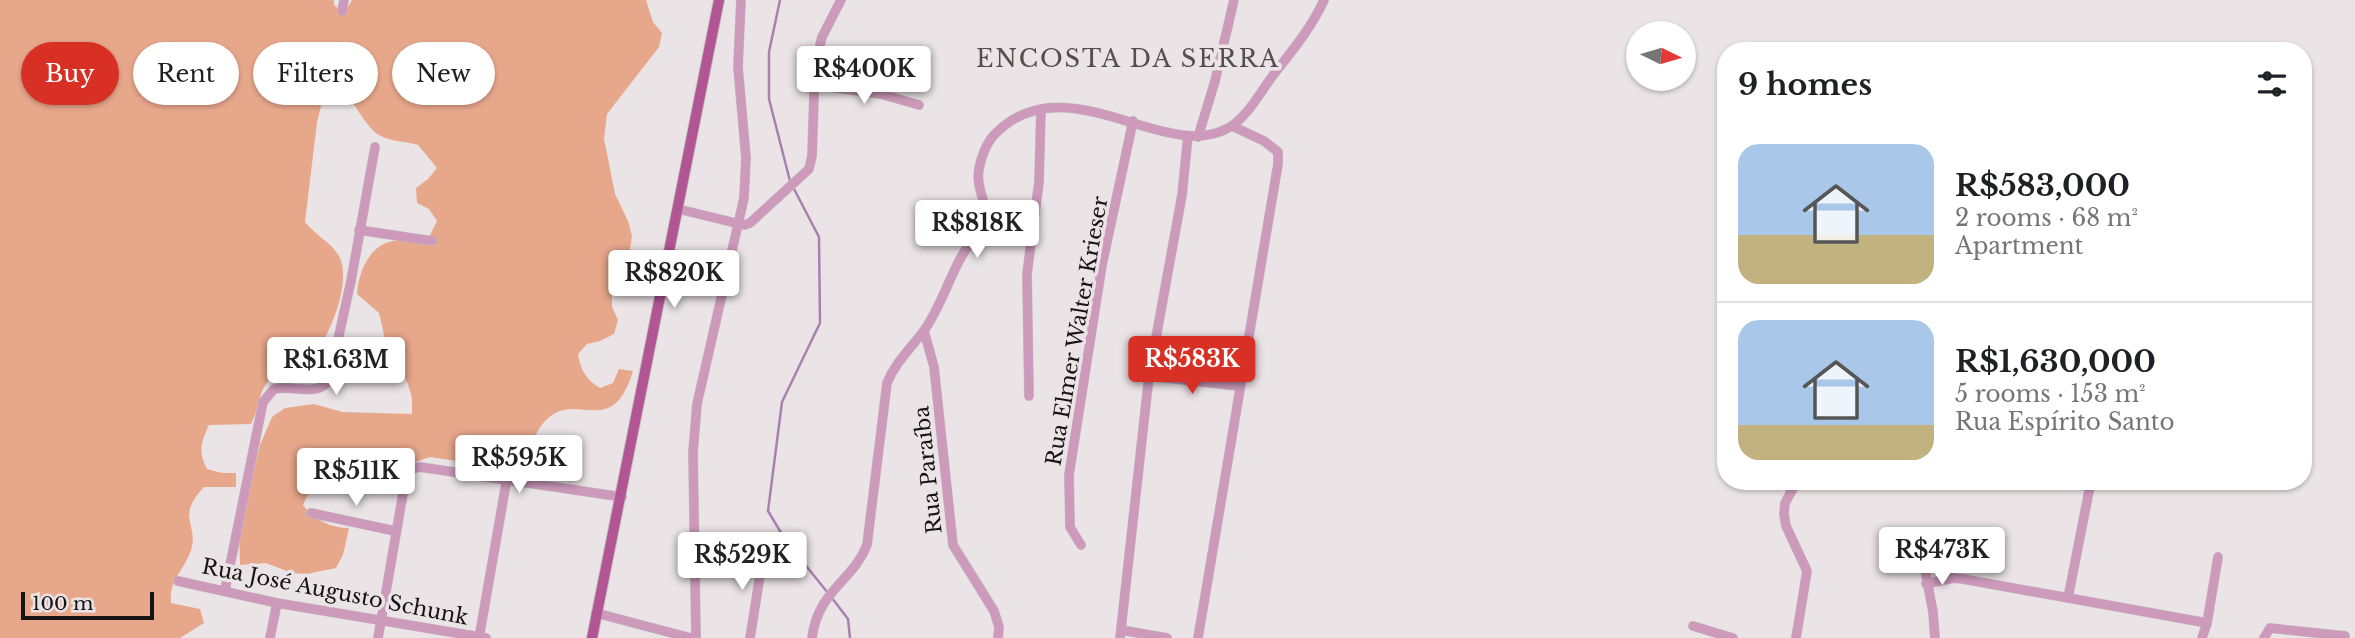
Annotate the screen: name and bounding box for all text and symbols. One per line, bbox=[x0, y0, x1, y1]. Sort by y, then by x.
north arrow bbox=[1626, 21, 1696, 91]
map controls bbox=[1626, 21, 1696, 91]
chip: Buy bbox=[21, 42, 119, 105]
chip: Rent bbox=[133, 42, 239, 105]
chip: Filters bbox=[253, 42, 378, 105]
chip: New bbox=[392, 42, 495, 105]
district label: ENCOSTA DA SERRA bbox=[976, 44, 1280, 73]
pin: R$400K bbox=[807, 46, 921, 106]
text: R$400K bbox=[813, 55, 915, 83]
icon: filters bbox=[2253, 65, 2291, 103]
text: 9 homes bbox=[1738, 66, 1872, 103]
text: R$583,000 bbox=[1955, 167, 2130, 204]
icon: home bbox=[1794, 172, 1878, 256]
street label: Rua Elmer Walter Krieser bbox=[1040, 194, 1114, 468]
pin: R$818K bbox=[920, 201, 1034, 260]
text: 2 rooms · 68 m² bbox=[1955, 204, 2138, 232]
text: R$818K bbox=[931, 209, 1023, 237]
text: Apartment bbox=[1955, 232, 2083, 260]
pin: R$820K bbox=[617, 250, 731, 310]
text: R$820K bbox=[624, 259, 724, 287]
pin: R$583K bbox=[1135, 336, 1249, 396]
pin: R$1.63M bbox=[271, 338, 401, 397]
text: R$1,630,000 bbox=[1955, 343, 2156, 380]
text: R$583K bbox=[1144, 345, 1240, 373]
text: R$1.63M bbox=[283, 346, 389, 374]
icon: home bbox=[1794, 348, 1878, 432]
text: 5 rooms · 153 m² bbox=[1955, 380, 2146, 408]
street label: Rua Paraíba bbox=[908, 404, 948, 535]
text: Rua Espírito Santo bbox=[1955, 408, 2175, 436]
pin: R$595K bbox=[462, 435, 576, 495]
text: R$595K bbox=[471, 444, 567, 472]
pin: R$511K bbox=[299, 448, 413, 508]
text: R$511K bbox=[313, 457, 399, 485]
pin: R$473K bbox=[1885, 528, 1999, 587]
pin: R$529K bbox=[685, 532, 799, 592]
text: R$473K bbox=[1895, 536, 1989, 564]
text: R$529K bbox=[694, 541, 790, 569]
street label: Rua José Augusto Schunk bbox=[200, 553, 470, 631]
scale bar bbox=[21, 589, 154, 621]
text: 100 m bbox=[32, 592, 93, 615]

